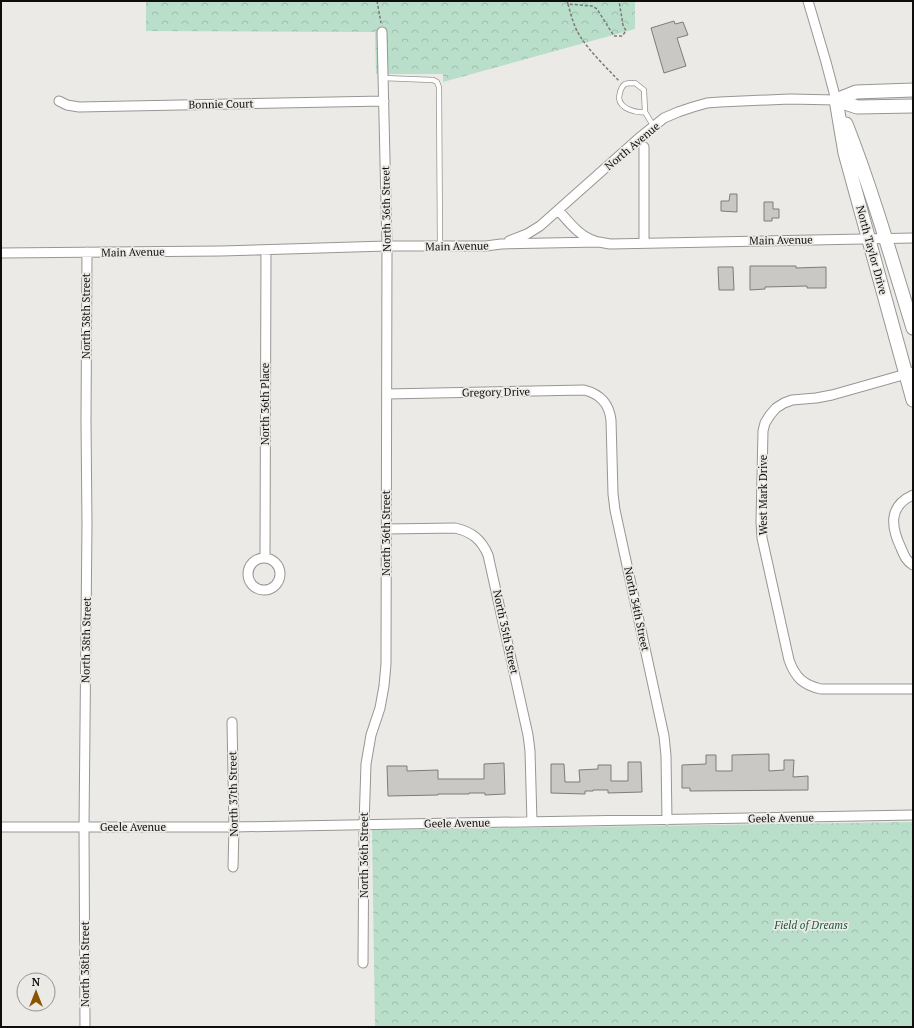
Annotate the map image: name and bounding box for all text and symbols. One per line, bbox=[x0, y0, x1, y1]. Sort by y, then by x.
street label: Bonnie Court bbox=[188, 96, 254, 112]
street label: North Avenue bbox=[602, 119, 663, 173]
street label: North 36th Street bbox=[378, 166, 394, 252]
street label: North Taylor Drive bbox=[853, 204, 891, 297]
street label: Main Avenue bbox=[749, 232, 813, 248]
street label: Main Avenue bbox=[425, 238, 489, 254]
street label: Main Avenue bbox=[101, 244, 165, 260]
street label: North 38th Street bbox=[79, 273, 93, 359]
street label: North 36th Place bbox=[258, 362, 272, 445]
street label: Gregory Drive bbox=[462, 384, 531, 400]
street label: West Mark Drive bbox=[756, 454, 770, 535]
street label: North 36th Street bbox=[379, 490, 393, 576]
street label: North 34th Street bbox=[621, 566, 653, 652]
street label: North 35th Street bbox=[490, 589, 522, 675]
street label: North 38th Street bbox=[78, 597, 94, 683]
street label: North 37th Street bbox=[225, 751, 241, 837]
street label: Geele Avenue bbox=[748, 810, 815, 826]
street label: North 36th Street bbox=[357, 812, 371, 898]
street label: Geele Avenue bbox=[424, 815, 491, 831]
street label: Geele Avenue bbox=[100, 820, 166, 834]
park label: Field of Dreams bbox=[773, 918, 848, 932]
street label: North 38th Street bbox=[78, 921, 92, 1007]
north arrow bbox=[16, 972, 56, 1012]
text: N bbox=[32, 975, 41, 989]

